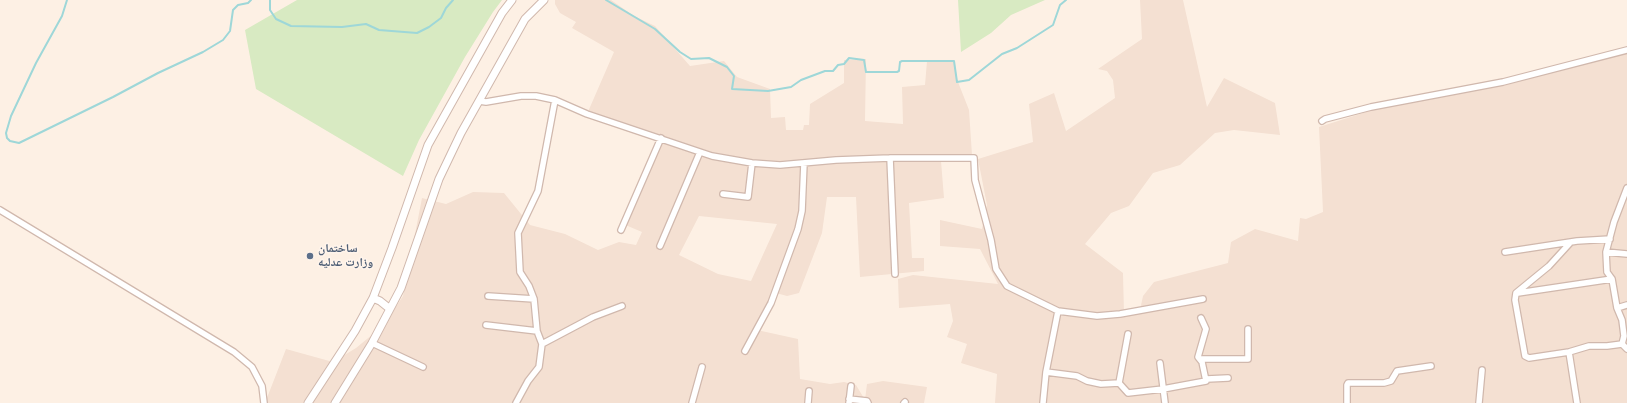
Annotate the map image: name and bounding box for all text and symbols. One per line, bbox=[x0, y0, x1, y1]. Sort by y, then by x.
place label: ساختمان وزارت عدلیه bbox=[318, 242, 373, 270]
marker: ساختمان وزارت عدلیه bbox=[305, 251, 315, 261]

